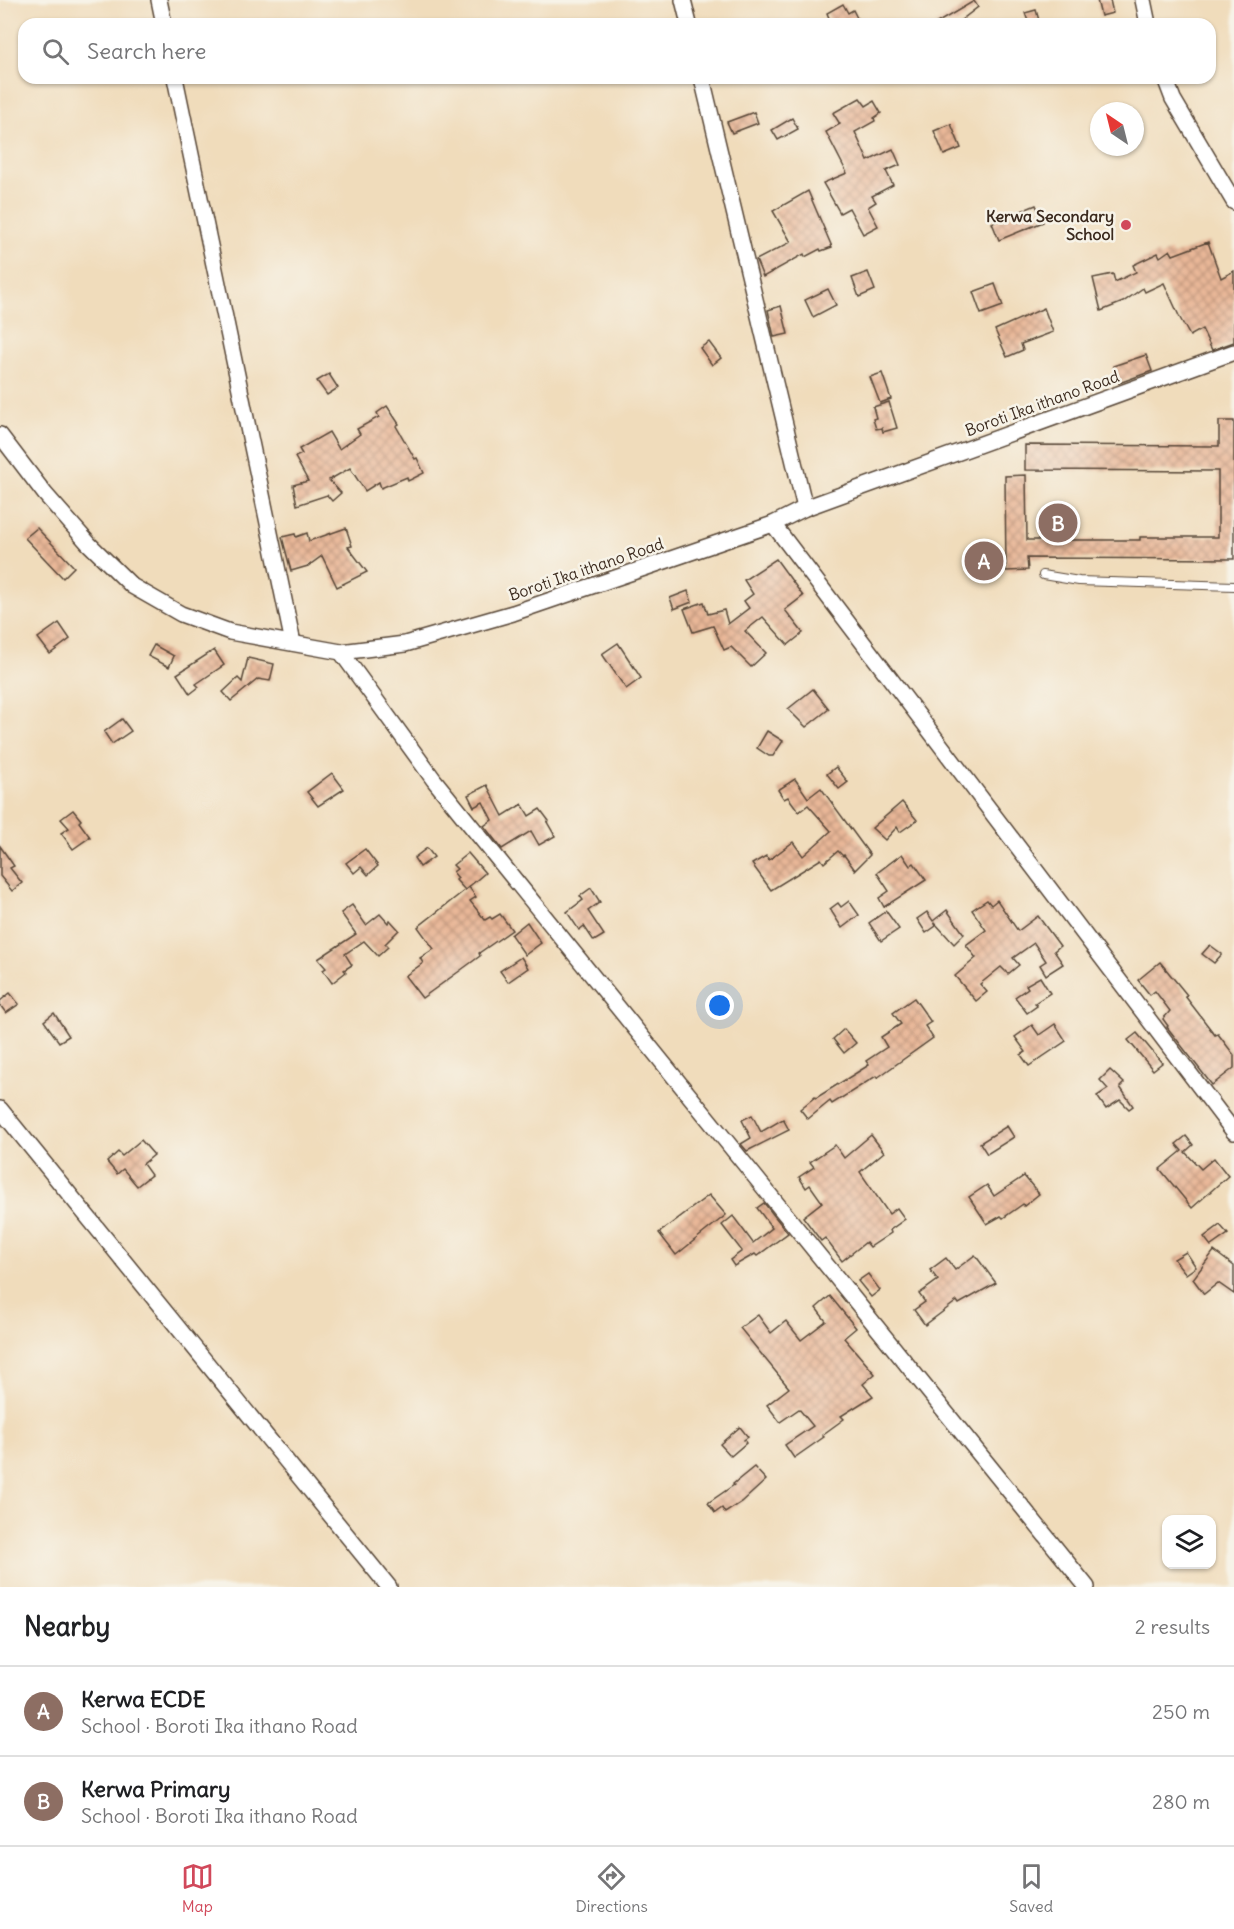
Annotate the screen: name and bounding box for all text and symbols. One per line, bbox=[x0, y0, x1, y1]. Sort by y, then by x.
search box bbox=[18, 18, 1216, 84]
icon: search bbox=[39, 35, 72, 68]
text: Search here bbox=[87, 37, 206, 65]
north arrow bbox=[1090, 102, 1144, 156]
place label: Kerwa Secondary School bbox=[986, 206, 1114, 244]
marker: Kerwa Secondary School bbox=[1119, 218, 1133, 232]
street label: Boroti Ika ithano Road bbox=[962, 366, 1122, 440]
pin: B bbox=[1038, 500, 1078, 546]
street label: Boroti Ika ithano Road bbox=[506, 533, 666, 605]
pin: A bbox=[964, 538, 1004, 584]
your location bbox=[705, 991, 734, 1020]
map controls bbox=[1162, 1515, 1216, 1569]
button: layers bbox=[1162, 1515, 1216, 1569]
text: Nearby bbox=[24, 1610, 110, 1643]
text: 2 results bbox=[1135, 1614, 1210, 1639]
text: Kerwa ECDE bbox=[81, 1685, 206, 1713]
text: A bbox=[37, 1699, 50, 1724]
text: 250 m bbox=[1152, 1699, 1210, 1724]
text: School · Boroti Ika ithano Road bbox=[81, 1713, 358, 1738]
text: Kerwa Primary bbox=[81, 1775, 230, 1803]
text: B bbox=[37, 1789, 50, 1814]
text: 280 m bbox=[1152, 1789, 1210, 1814]
text: School · Boroti Ika ithano Road bbox=[81, 1803, 358, 1828]
tab: Map bbox=[181, 1860, 214, 1916]
tab: Directions bbox=[575, 1860, 648, 1916]
tab: Saved bbox=[1009, 1860, 1053, 1916]

